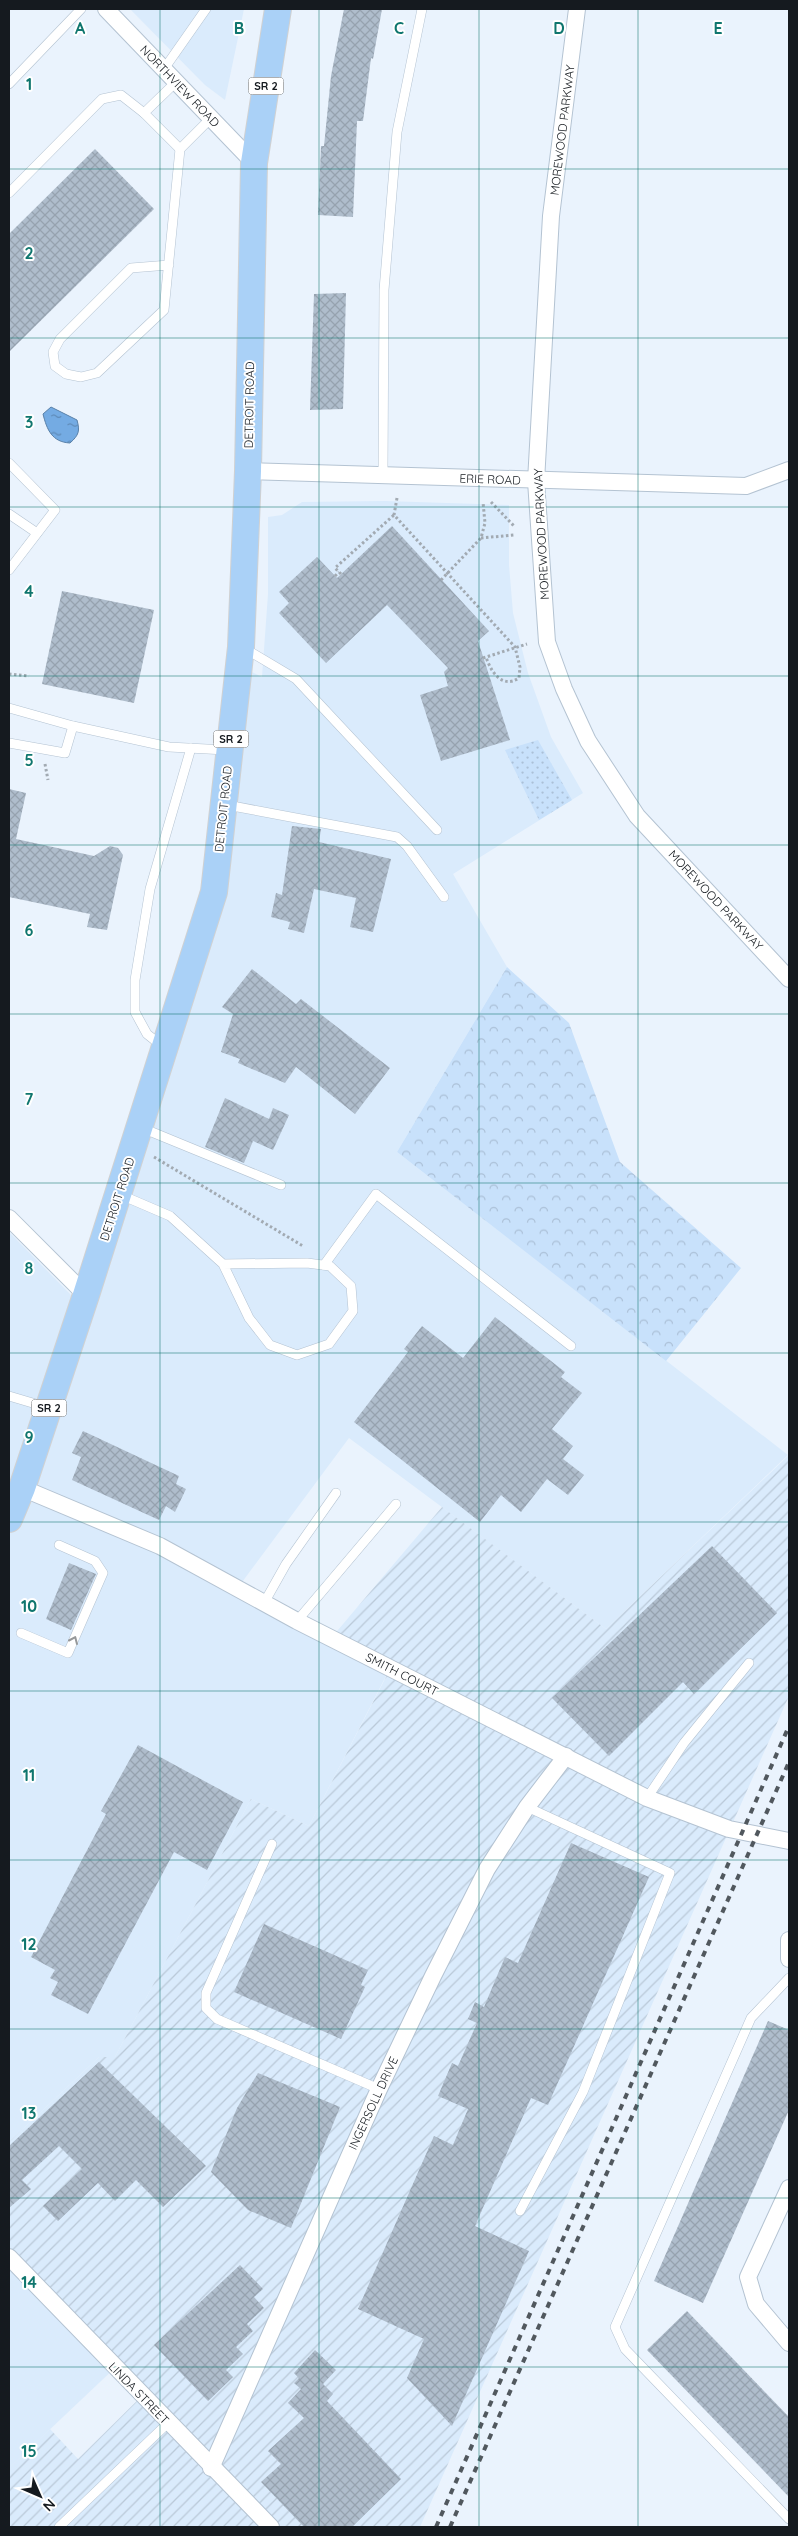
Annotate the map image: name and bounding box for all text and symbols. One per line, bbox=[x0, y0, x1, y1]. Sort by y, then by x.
text: A bbox=[75, 18, 86, 38]
text: B bbox=[234, 18, 244, 38]
text: C bbox=[394, 18, 404, 38]
text: D bbox=[553, 18, 565, 38]
text: E bbox=[713, 18, 723, 38]
street label: NORTHVIEW ROAD bbox=[137, 42, 223, 130]
street label: MOREWOOD PARKWAY bbox=[547, 63, 577, 196]
text: 1 bbox=[26, 74, 32, 94]
road number: SR 2 bbox=[248, 78, 284, 94]
text: 2 bbox=[24, 243, 34, 263]
street label: DETROIT ROAD bbox=[241, 361, 257, 449]
text: 3 bbox=[25, 412, 33, 432]
street label: MOREWOOD PARKWAY bbox=[530, 468, 552, 600]
street label: ERIE ROAD bbox=[459, 470, 521, 488]
text: 4 bbox=[24, 581, 34, 601]
road number: SR 2 bbox=[214, 731, 248, 748]
text: 5 bbox=[24, 750, 34, 770]
street label: DETROIT ROAD bbox=[211, 765, 235, 853]
street label: MOREWOOD PARKWAY bbox=[666, 847, 767, 953]
text: 6 bbox=[25, 920, 34, 940]
text: 7 bbox=[25, 1089, 34, 1109]
street label: DETROIT ROAD bbox=[96, 1155, 138, 1243]
text: 8 bbox=[25, 1258, 34, 1278]
road number: SR 2 bbox=[32, 1400, 66, 1416]
text: 9 bbox=[24, 1427, 34, 1447]
text: 10 bbox=[21, 1596, 37, 1616]
one-way arrow bbox=[67, 1636, 78, 1645]
street label: SMITH COURT bbox=[363, 1649, 441, 1699]
text: 11 bbox=[23, 1765, 35, 1785]
text: 12 bbox=[21, 1934, 37, 1954]
street label: INGERSOLL DRIVE bbox=[345, 2054, 401, 2152]
text: 13 bbox=[22, 2103, 36, 2123]
text: 14 bbox=[21, 2272, 37, 2292]
street label: LINDA STREET bbox=[106, 2359, 172, 2427]
text: 15 bbox=[21, 2441, 37, 2461]
north arrow bbox=[15, 2471, 65, 2521]
text: N bbox=[39, 2495, 59, 2515]

